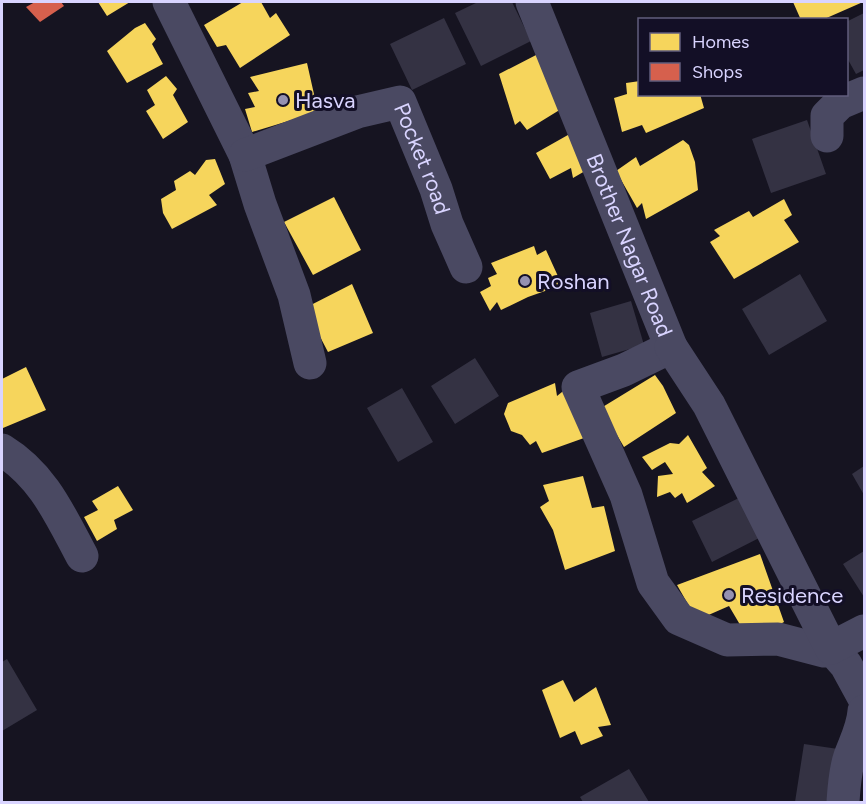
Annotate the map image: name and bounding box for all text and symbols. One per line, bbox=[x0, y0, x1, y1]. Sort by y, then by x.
legend bbox=[638, 18, 848, 96]
text: Homes bbox=[692, 31, 750, 53]
text: Shops bbox=[692, 61, 743, 83]
place label: Hasva bbox=[295, 87, 355, 114]
marker: Hasva bbox=[276, 93, 290, 107]
street label: Pocket road bbox=[388, 99, 456, 218]
street label: Brother Nagar Road bbox=[580, 150, 678, 341]
place label: Roshan bbox=[537, 268, 610, 295]
marker: Roshan bbox=[518, 274, 532, 288]
place label: Residence bbox=[741, 582, 843, 609]
marker: Residence bbox=[722, 588, 736, 602]

